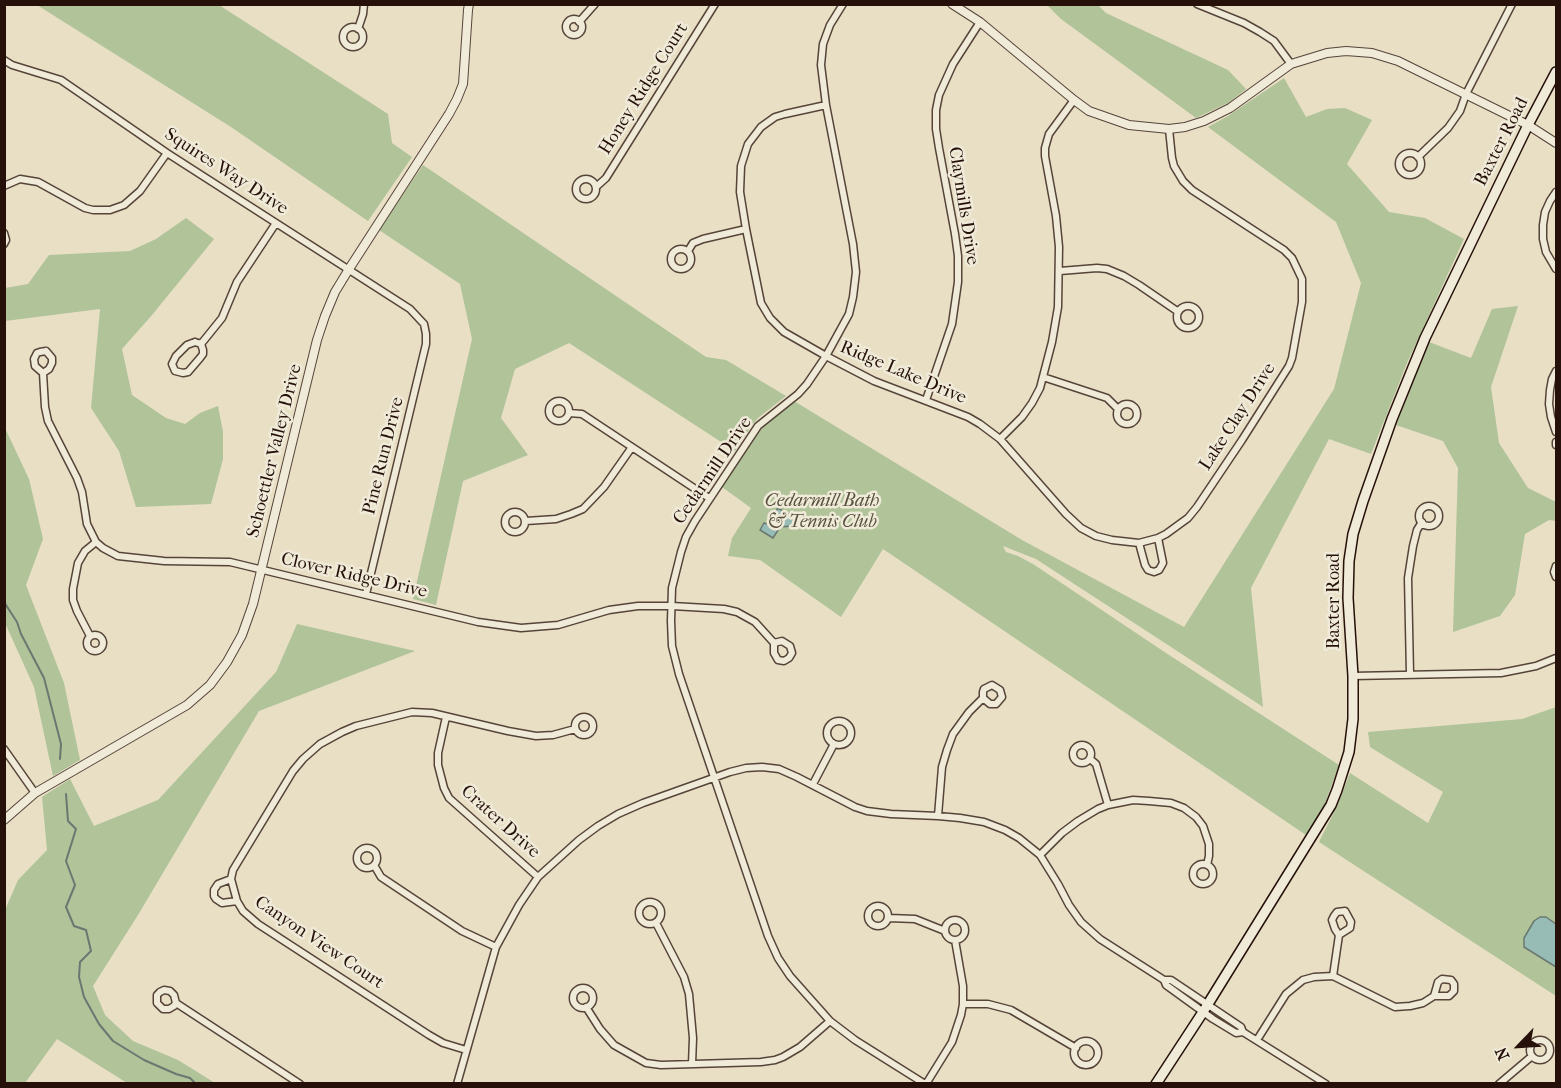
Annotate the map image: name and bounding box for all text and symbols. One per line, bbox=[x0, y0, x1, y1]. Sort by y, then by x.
street label: Honey Ridge Court bbox=[595, 19, 693, 159]
street label: Baxter Road bbox=[1471, 94, 1533, 190]
street label: Squires Way Drive bbox=[160, 124, 292, 220]
street label: Claymills Drive bbox=[943, 145, 983, 267]
street label: Ridge Lake Drive bbox=[836, 337, 970, 409]
street label: Lake Clay Drive bbox=[1195, 359, 1281, 475]
street label: Schoettler Valley Drive bbox=[243, 362, 307, 540]
street label: Pine Run Drive bbox=[359, 395, 409, 517]
street label: Cedarmill Drive bbox=[669, 413, 757, 529]
park label: Cedarmill Bath & Tennis Club bbox=[765, 491, 879, 534]
street label: Clover Ridge Drive bbox=[279, 549, 429, 603]
street label: Baxter Road bbox=[1324, 553, 1346, 649]
street label: Crater Drive bbox=[456, 781, 544, 863]
street label: Canyon View Court bbox=[250, 892, 388, 994]
north arrow bbox=[1489, 1016, 1549, 1076]
text: N bbox=[1491, 1044, 1513, 1063]

